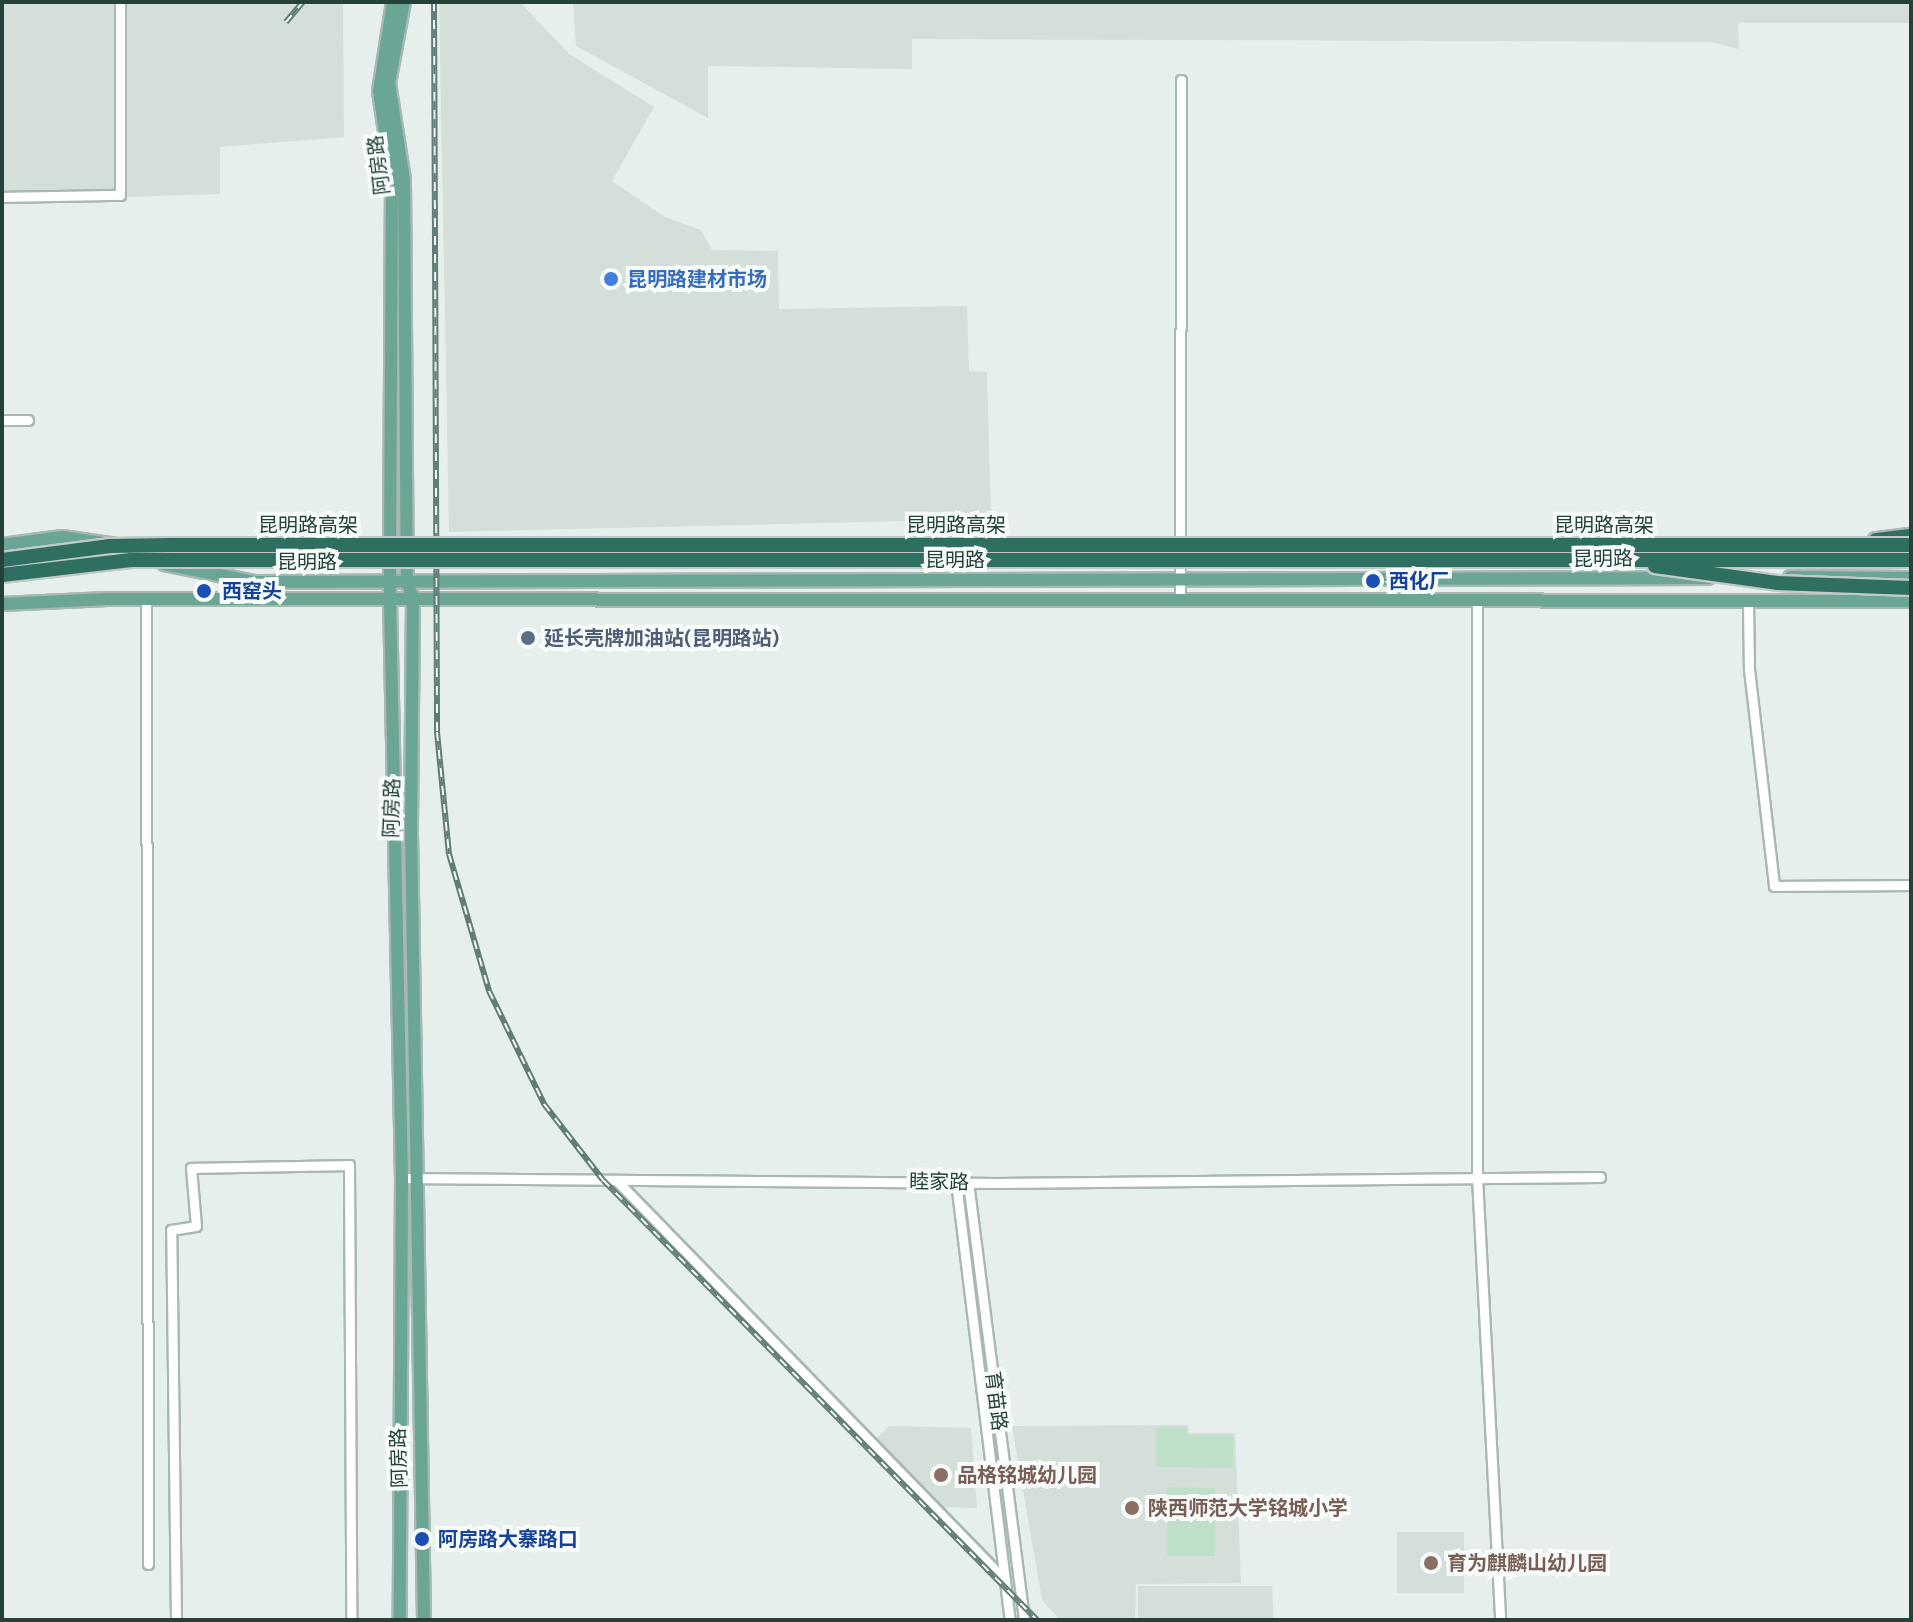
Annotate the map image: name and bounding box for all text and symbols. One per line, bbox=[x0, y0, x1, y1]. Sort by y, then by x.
street label: 阿房路 bbox=[363, 134, 395, 196]
place label: 昆明路建材市场 bbox=[627, 267, 767, 291]
marker: 昆明路建材市场 bbox=[602, 270, 620, 288]
street label: 昆明路高架 bbox=[258, 513, 358, 537]
street label: 昆明路高架 bbox=[906, 513, 1006, 537]
street label: 昆明路高架 bbox=[1554, 513, 1654, 537]
street label: 昆明路 bbox=[1573, 546, 1633, 572]
street label: 昆明路 bbox=[925, 548, 985, 572]
street label: 昆明路 bbox=[277, 550, 337, 574]
place label: 西化厂 bbox=[1389, 569, 1449, 593]
marker: 西化厂 bbox=[1364, 572, 1382, 590]
place label: 西窑头 bbox=[222, 579, 282, 603]
marker: 西窑头 bbox=[193, 580, 215, 602]
place label: 延长壳牌加油站(昆明路站) bbox=[544, 626, 779, 650]
marker: 延长壳牌加油站(昆明路站) bbox=[519, 629, 537, 647]
street label: 阿房路 bbox=[379, 778, 405, 838]
street label: 睦家路 bbox=[909, 1169, 969, 1195]
street label: 育苗路 bbox=[980, 1370, 1012, 1432]
street label: 阿房路 bbox=[386, 1428, 412, 1488]
place label: 品格铭城幼儿园 bbox=[957, 1463, 1097, 1487]
marker: 品格铭城幼儿园 bbox=[932, 1466, 950, 1484]
place label: 陕西师范大学铭城小学 bbox=[1148, 1496, 1348, 1520]
marker: 陕西师范大学铭城小学 bbox=[1123, 1499, 1141, 1517]
place label: 阿房路大寨路口 bbox=[438, 1527, 578, 1551]
marker: 阿房路大寨路口 bbox=[413, 1530, 431, 1548]
place label: 育为麒麟山幼儿园 bbox=[1447, 1551, 1607, 1575]
marker: 育为麒麟山幼儿园 bbox=[1422, 1554, 1440, 1572]

